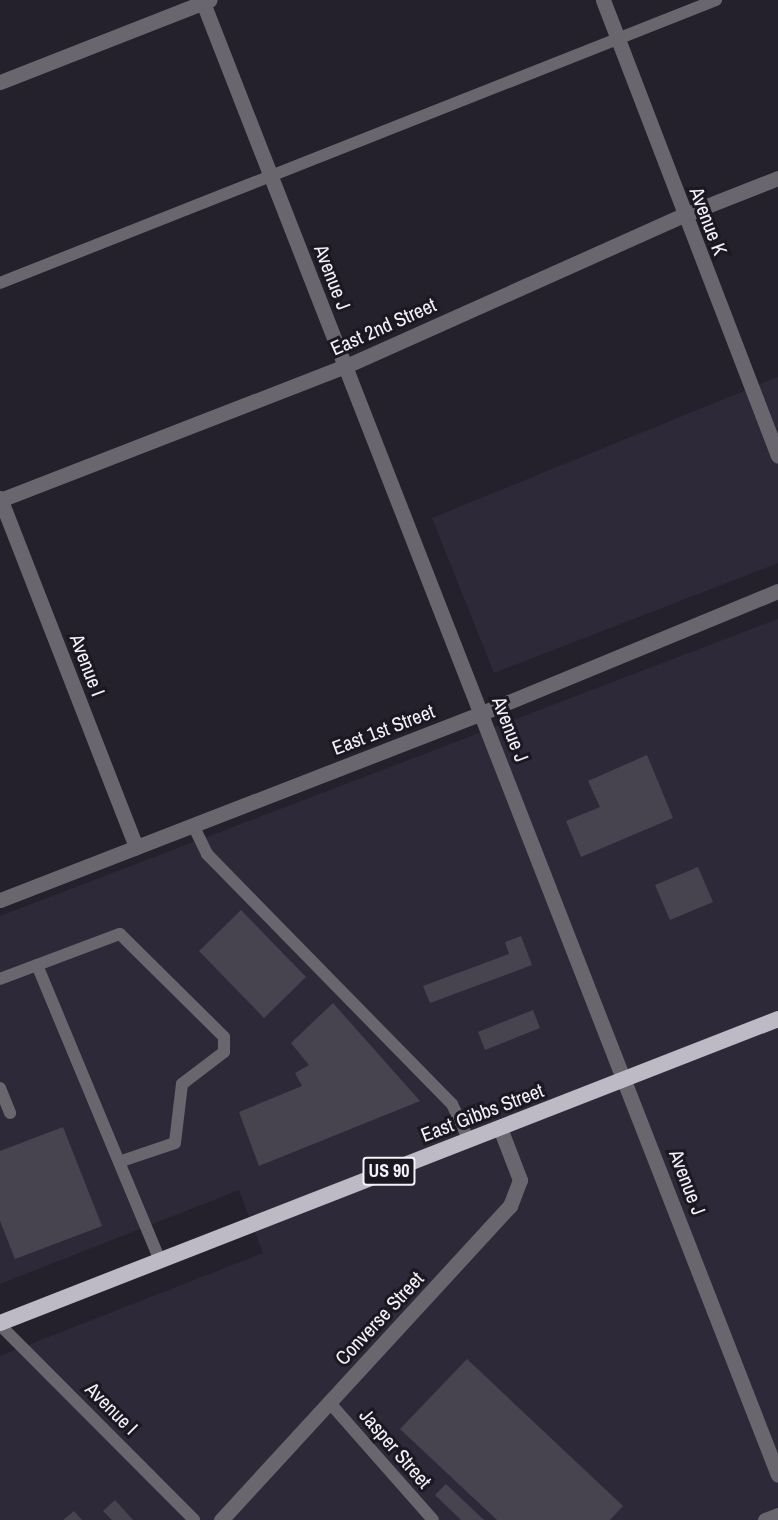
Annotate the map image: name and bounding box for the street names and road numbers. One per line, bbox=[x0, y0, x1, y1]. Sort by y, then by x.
street label: Avenue K bbox=[685, 184, 733, 258]
street label: Avenue J bbox=[310, 241, 356, 313]
street label: East 2nd Street bbox=[326, 292, 440, 360]
street label: Avenue I bbox=[65, 631, 111, 699]
street label: Avenue J bbox=[488, 693, 534, 765]
street label: East 1st Street bbox=[328, 699, 438, 759]
street label: East Gibbs Street bbox=[417, 1078, 547, 1146]
street label: Avenue J bbox=[665, 1146, 711, 1218]
road number: US 90 bbox=[362, 1156, 416, 1186]
street label: Converse Street bbox=[330, 1266, 428, 1370]
street label: Avenue I bbox=[81, 1377, 143, 1439]
street label: Jasper Street bbox=[355, 1403, 437, 1493]

